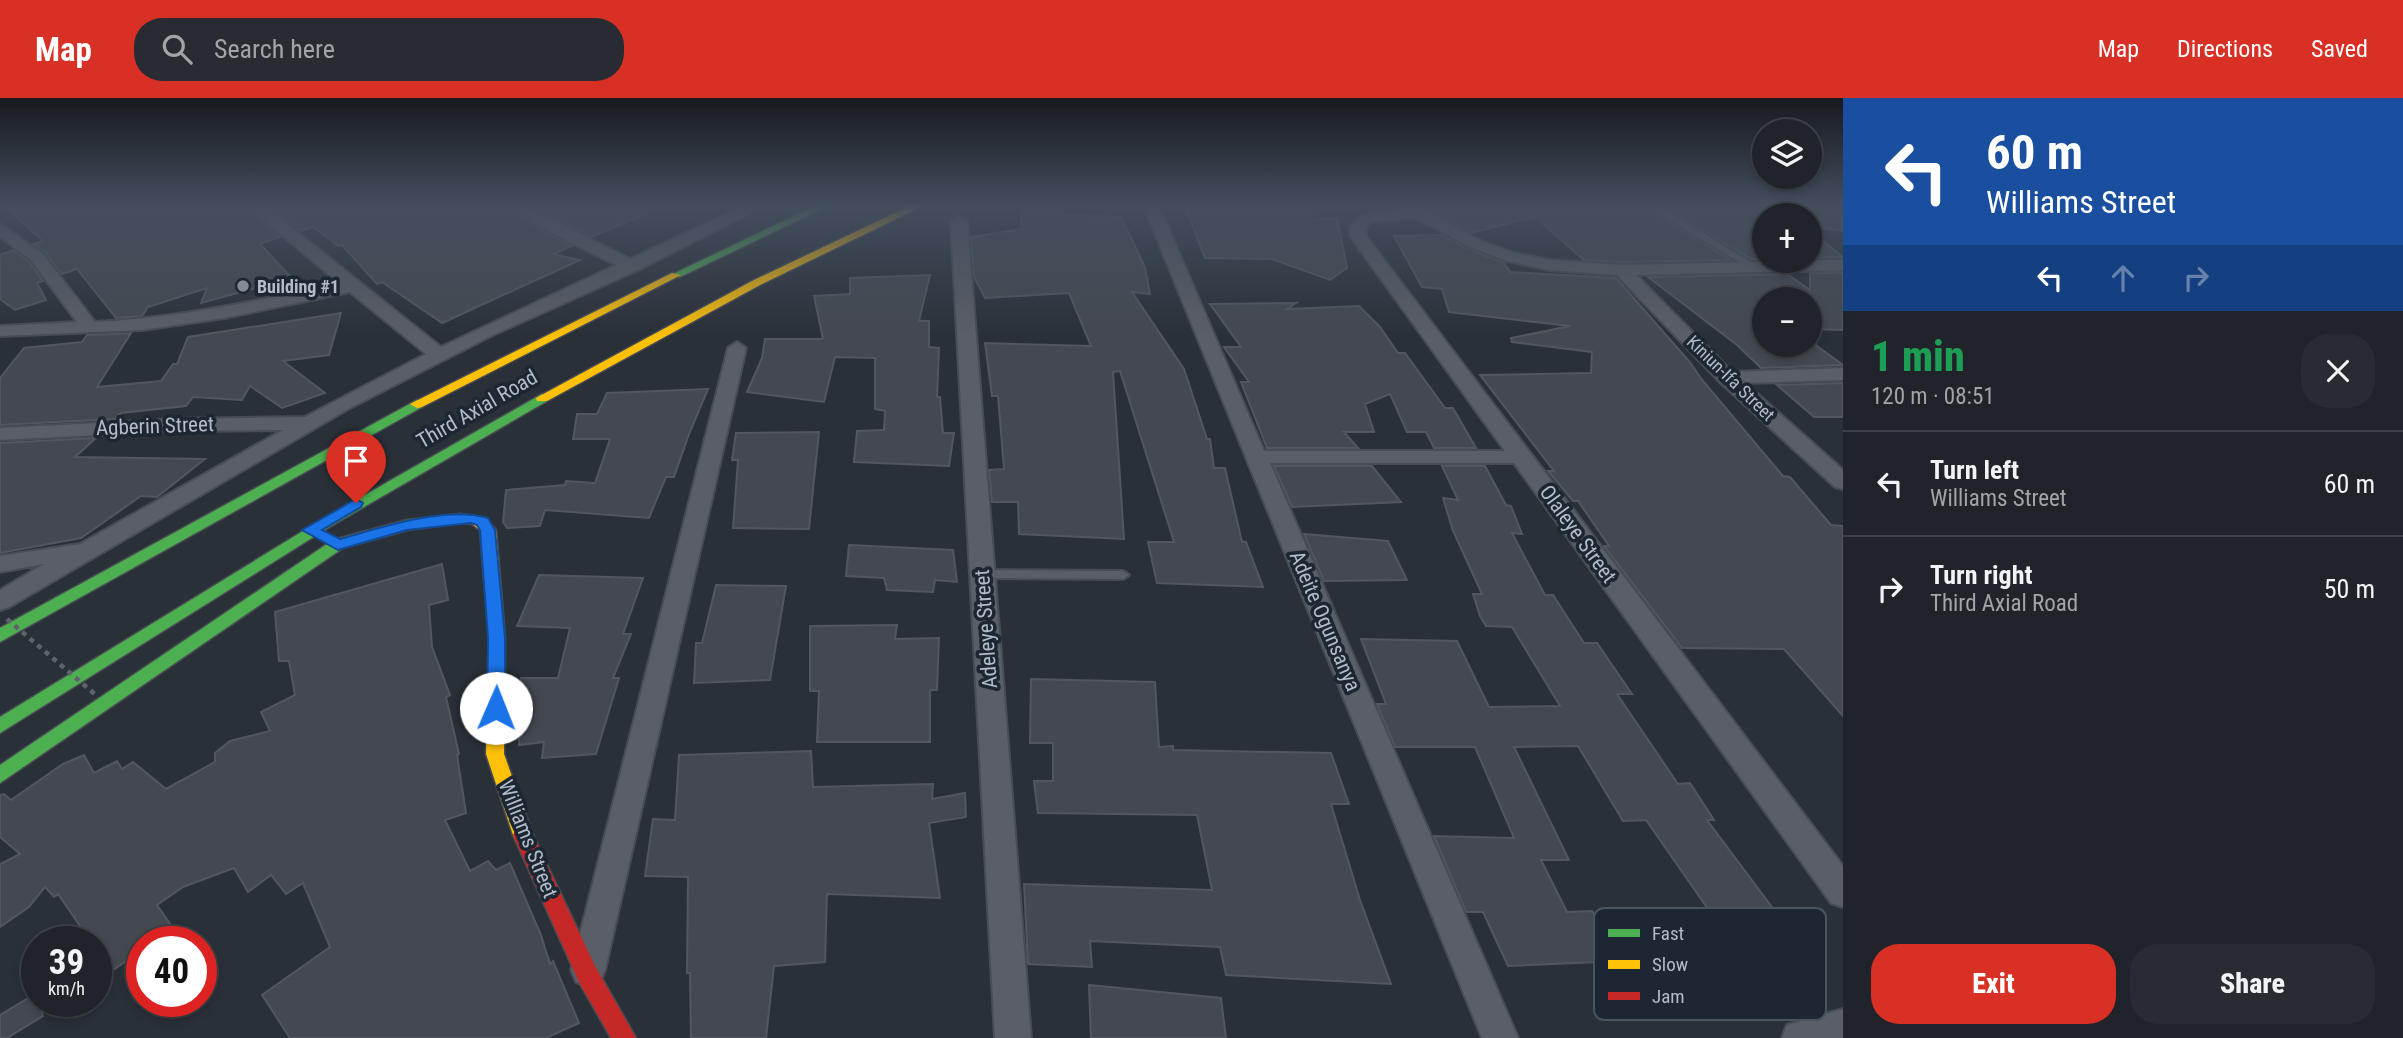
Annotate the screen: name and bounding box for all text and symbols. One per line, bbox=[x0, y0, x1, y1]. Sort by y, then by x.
search box bbox=[134, 18, 624, 81]
text: Map bbox=[35, 30, 92, 69]
icon: search bbox=[158, 30, 196, 68]
text: Search here bbox=[214, 34, 335, 64]
text: Map bbox=[2098, 35, 2139, 63]
text: Directions bbox=[2177, 35, 2273, 63]
text: Saved bbox=[2311, 35, 2368, 63]
map controls bbox=[1752, 119, 1822, 357]
button: layers bbox=[1752, 119, 1822, 189]
text: 60 m bbox=[1986, 124, 2083, 181]
icon: left bbox=[1871, 126, 1962, 217]
text: Williams Street bbox=[1986, 183, 2176, 221]
button: + bbox=[1752, 203, 1822, 273]
icon: left bbox=[2031, 259, 2069, 297]
icon: ahead bbox=[2104, 259, 2142, 297]
icon: right bbox=[2177, 259, 2215, 297]
place label: Building #1 bbox=[257, 276, 339, 297]
marker: Building #1 bbox=[235, 278, 251, 294]
button: − bbox=[1752, 287, 1822, 357]
street label: Kiniun-Ifa Street bbox=[1683, 331, 1779, 425]
text: 1 min bbox=[1871, 332, 1965, 381]
button: close bbox=[2301, 334, 2375, 408]
street label: Third Axial Road bbox=[412, 365, 542, 453]
text: 120 m · 08:51 bbox=[1871, 383, 1995, 410]
street label: Agberin Street bbox=[96, 412, 214, 440]
pin bbox=[326, 431, 386, 503]
icon: arrive bbox=[337, 442, 375, 480]
text: Turn left bbox=[1930, 455, 2019, 485]
icon: left bbox=[1871, 465, 1909, 503]
text: 60 m bbox=[2324, 469, 2375, 499]
street label: Olaleye Street bbox=[1535, 481, 1621, 587]
text: Williams Street bbox=[1930, 485, 2067, 512]
street label: Adeite Ogunsanya bbox=[1285, 547, 1365, 695]
text: Turn right bbox=[1930, 560, 2032, 590]
street label: Adeleye Street bbox=[970, 569, 1002, 689]
icon: right bbox=[1871, 570, 1909, 608]
text: 50 m bbox=[2324, 574, 2375, 604]
text: Third Axial Road bbox=[1930, 590, 2078, 617]
position arrow bbox=[459, 671, 533, 745]
street label: Williams Street bbox=[494, 777, 562, 901]
legend bbox=[1594, 908, 1826, 1020]
text: Fast bbox=[1652, 922, 1684, 945]
speed limit sign: 40 bbox=[126, 926, 217, 1017]
text: 39 bbox=[49, 942, 84, 983]
button: Exit bbox=[1871, 944, 2116, 1024]
button: Share bbox=[2130, 944, 2375, 1024]
text: Slow bbox=[1652, 953, 1688, 976]
text: km/h bbox=[48, 978, 85, 999]
text: Jam bbox=[1652, 985, 1685, 1008]

